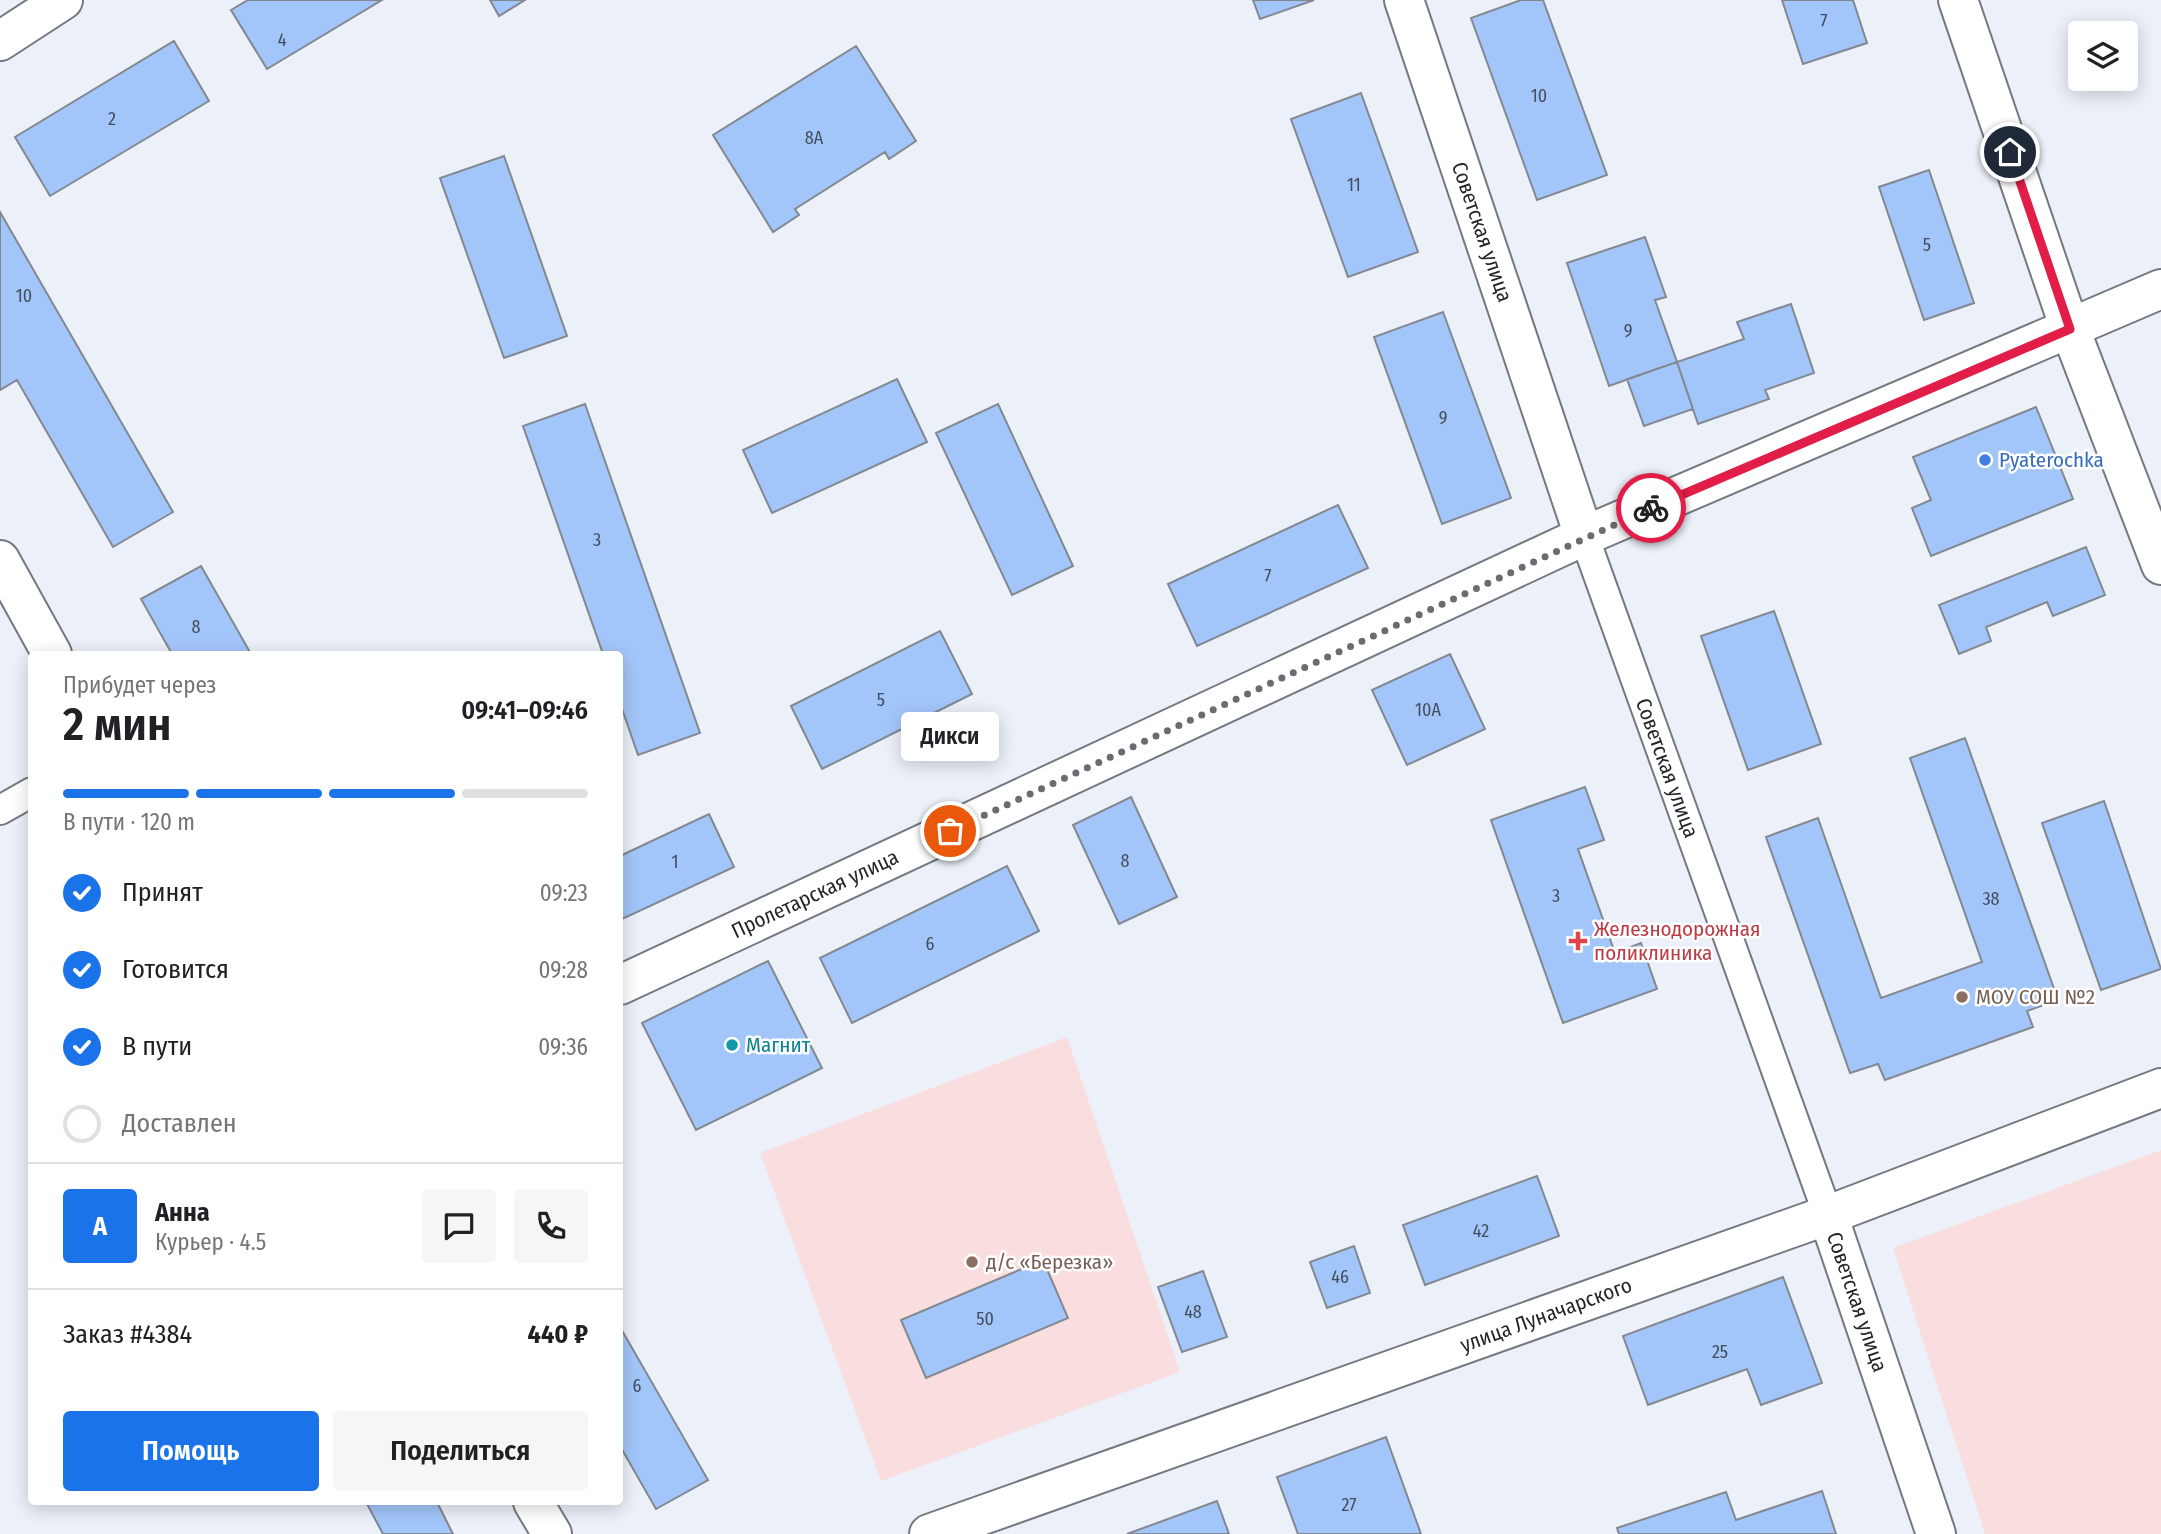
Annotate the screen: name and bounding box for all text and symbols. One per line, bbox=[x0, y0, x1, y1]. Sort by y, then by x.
house number: 7 bbox=[1820, 10, 1828, 32]
map controls bbox=[2068, 21, 2138, 91]
button: layers bbox=[2068, 21, 2138, 91]
house number: 4 bbox=[278, 29, 287, 51]
house number: 10 bbox=[1531, 85, 1547, 107]
house number: 2 bbox=[108, 108, 116, 130]
pin bbox=[1980, 122, 2040, 182]
house number: 8А bbox=[805, 127, 824, 149]
icon: home bbox=[1991, 133, 2029, 171]
street label: Советская улица bbox=[1446, 159, 1518, 305]
house number: 11 bbox=[1347, 174, 1361, 196]
house number: 5 bbox=[1923, 234, 1931, 256]
house number: 10 bbox=[16, 285, 32, 307]
house number: 9 bbox=[1624, 320, 1632, 342]
house number: 9 bbox=[1439, 407, 1447, 429]
place label: Pyaterochka bbox=[1999, 447, 2104, 473]
marker: Pyaterochka bbox=[1977, 452, 1993, 468]
courier bbox=[1616, 473, 1686, 543]
icon: bike bbox=[1632, 489, 1670, 527]
house number: 3 bbox=[593, 529, 601, 551]
house number: 7 bbox=[1264, 565, 1272, 587]
house number: 8 bbox=[192, 616, 201, 638]
text: Прибудет через bbox=[63, 671, 216, 699]
house number: 5 bbox=[877, 689, 885, 711]
text: 09:41–09:46 bbox=[461, 695, 588, 726]
street label: Советская улица bbox=[1630, 695, 1704, 841]
text: 2 мин bbox=[63, 697, 171, 752]
house number: 10А bbox=[1415, 699, 1441, 721]
callout: Дикси bbox=[901, 712, 999, 761]
text: Дикси bbox=[921, 722, 979, 750]
pin bbox=[920, 801, 980, 861]
text: В пути · 120 m bbox=[63, 808, 195, 836]
icon: bag bbox=[931, 812, 969, 850]
street label: Пролетарская улица bbox=[727, 844, 903, 944]
house number: 8 bbox=[1121, 850, 1130, 872]
house number: 1 bbox=[671, 851, 679, 873]
icon: check bbox=[63, 874, 101, 912]
text: Принят bbox=[122, 877, 203, 908]
text: 09:23 bbox=[540, 879, 588, 907]
house number: 3 bbox=[1552, 885, 1560, 907]
house number: 38 bbox=[1982, 888, 2000, 910]
place label: Железнодорожная поликлиника bbox=[1594, 916, 1760, 966]
marker: Железнодорожная поликлиника bbox=[1568, 931, 1588, 951]
house number: 6 bbox=[926, 933, 935, 955]
icon: check bbox=[63, 951, 101, 989]
text: Готовится bbox=[122, 954, 229, 985]
text: 09:28 bbox=[539, 956, 588, 984]
place label: МОУ СОШ №2 bbox=[1976, 984, 2095, 1010]
marker: МОУ СОШ №2 bbox=[1954, 989, 1970, 1005]
icon: check bbox=[63, 1028, 101, 1066]
text: В пути bbox=[122, 1031, 192, 1062]
place label: Магнит bbox=[746, 1032, 811, 1058]
text: 09:36 bbox=[538, 1033, 588, 1061]
marker: Магнит bbox=[724, 1037, 740, 1053]
text: Доставлен bbox=[122, 1108, 237, 1139]
button: chat bbox=[422, 1189, 496, 1263]
button: phone bbox=[514, 1189, 588, 1263]
text: Анна bbox=[155, 1197, 210, 1228]
text: А bbox=[93, 1211, 107, 1242]
house number: 42 bbox=[1473, 1220, 1489, 1242]
text: Курьер · 4.5 bbox=[155, 1228, 266, 1256]
street label: Советская улица bbox=[1821, 1229, 1893, 1375]
place label: д/с «Березка» bbox=[986, 1249, 1113, 1275]
marker: д/с «Березка» bbox=[964, 1254, 980, 1270]
house number: 46 bbox=[1331, 1266, 1349, 1288]
street label: улица Луначарского bbox=[1457, 1272, 1635, 1358]
house number: 48 bbox=[1184, 1301, 1202, 1323]
house number: 50 bbox=[976, 1308, 994, 1330]
text: Заказ #4384 bbox=[63, 1319, 192, 1350]
text: 440 ₽ bbox=[528, 1319, 588, 1350]
house number: 25 bbox=[1712, 1341, 1728, 1363]
house number: 6 bbox=[633, 1375, 642, 1397]
button: Помощь bbox=[63, 1411, 319, 1491]
button: Поделиться bbox=[333, 1411, 588, 1491]
house number: 27 bbox=[1341, 1494, 1357, 1516]

